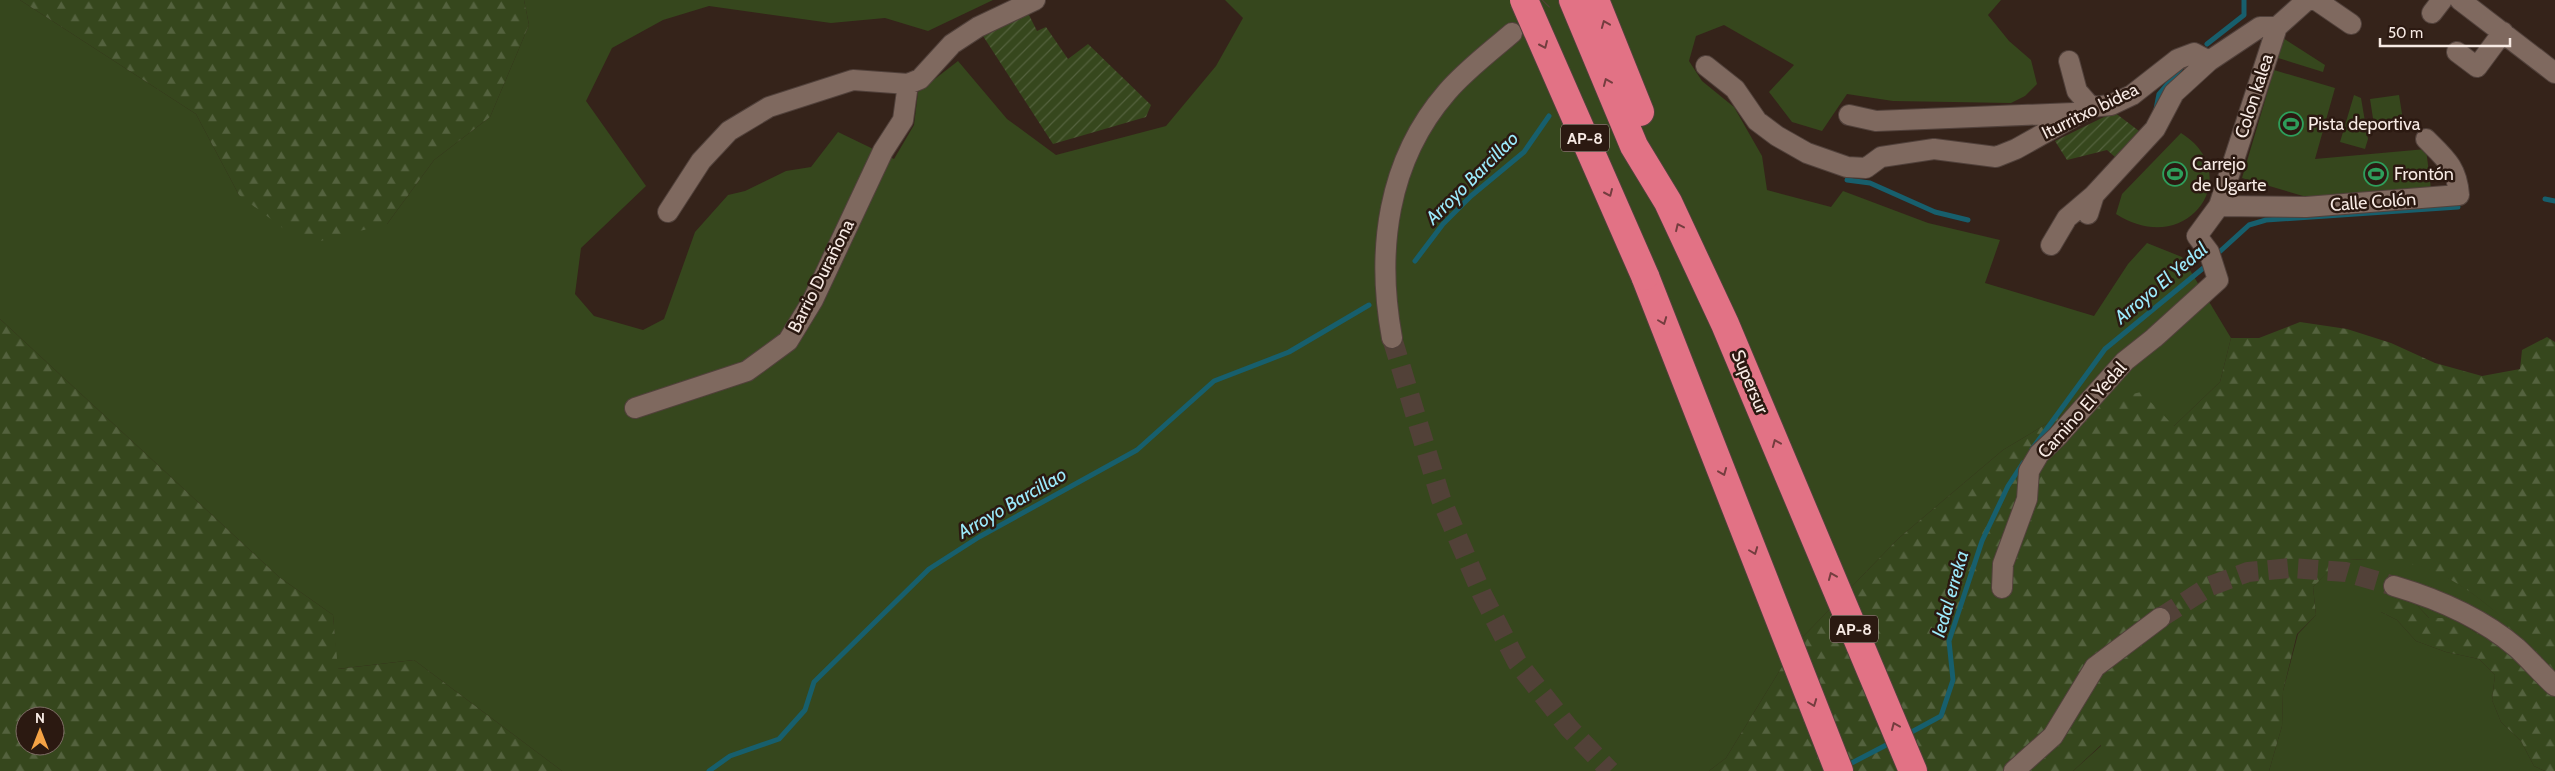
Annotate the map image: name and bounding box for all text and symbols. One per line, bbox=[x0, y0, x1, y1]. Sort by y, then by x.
scale bar bbox=[2380, 15, 2510, 47]
one-way arrow bbox=[1600, 21, 1610, 29]
text: 50 m bbox=[2388, 24, 2423, 42]
one-way arrow bbox=[1537, 40, 1548, 49]
street label: Colon kalea bbox=[2230, 51, 2278, 141]
one-way arrow bbox=[1603, 78, 1614, 87]
street label: Iturritxo bidea bbox=[2038, 78, 2142, 144]
sports icon: Pista deportiva bbox=[2278, 111, 2304, 137]
place label: Pista deportiva bbox=[2308, 113, 2421, 135]
road number: AP-8 bbox=[1561, 125, 1609, 152]
water label: Arroyo Barcillao bbox=[1420, 127, 1523, 230]
place label: Carrejo de Ugarte bbox=[2192, 153, 2267, 196]
sports icon: Carrejo de Ugarte bbox=[2162, 161, 2188, 187]
sports icon: Frontón bbox=[2363, 161, 2389, 187]
place label: Frontón bbox=[2394, 163, 2454, 185]
one-way arrow bbox=[1603, 188, 1614, 197]
street label: Calle Colón bbox=[2329, 188, 2417, 216]
street label: Barrio Durañona bbox=[783, 216, 859, 336]
one-way arrow bbox=[1675, 223, 1686, 232]
water label: Arroyo El Yedal bbox=[2109, 237, 2213, 329]
one-way arrow bbox=[1657, 316, 1667, 325]
street label: Supersur bbox=[1727, 347, 1773, 418]
street label: Camino El Yedal bbox=[2033, 357, 2132, 463]
one-way arrow bbox=[1772, 439, 1782, 448]
water label: Arroyo Barcillao bbox=[953, 463, 1071, 544]
one-way arrow bbox=[1717, 467, 1727, 476]
one-way arrow bbox=[1748, 546, 1758, 555]
water label: Iedal erreka bbox=[1927, 548, 1973, 640]
one-way arrow bbox=[1828, 572, 1838, 581]
road number: AP-8 bbox=[1830, 616, 1878, 642]
one-way arrow bbox=[1807, 698, 1817, 706]
north arrow bbox=[15, 706, 65, 756]
text: N bbox=[35, 709, 45, 727]
one-way arrow bbox=[1890, 722, 1901, 731]

